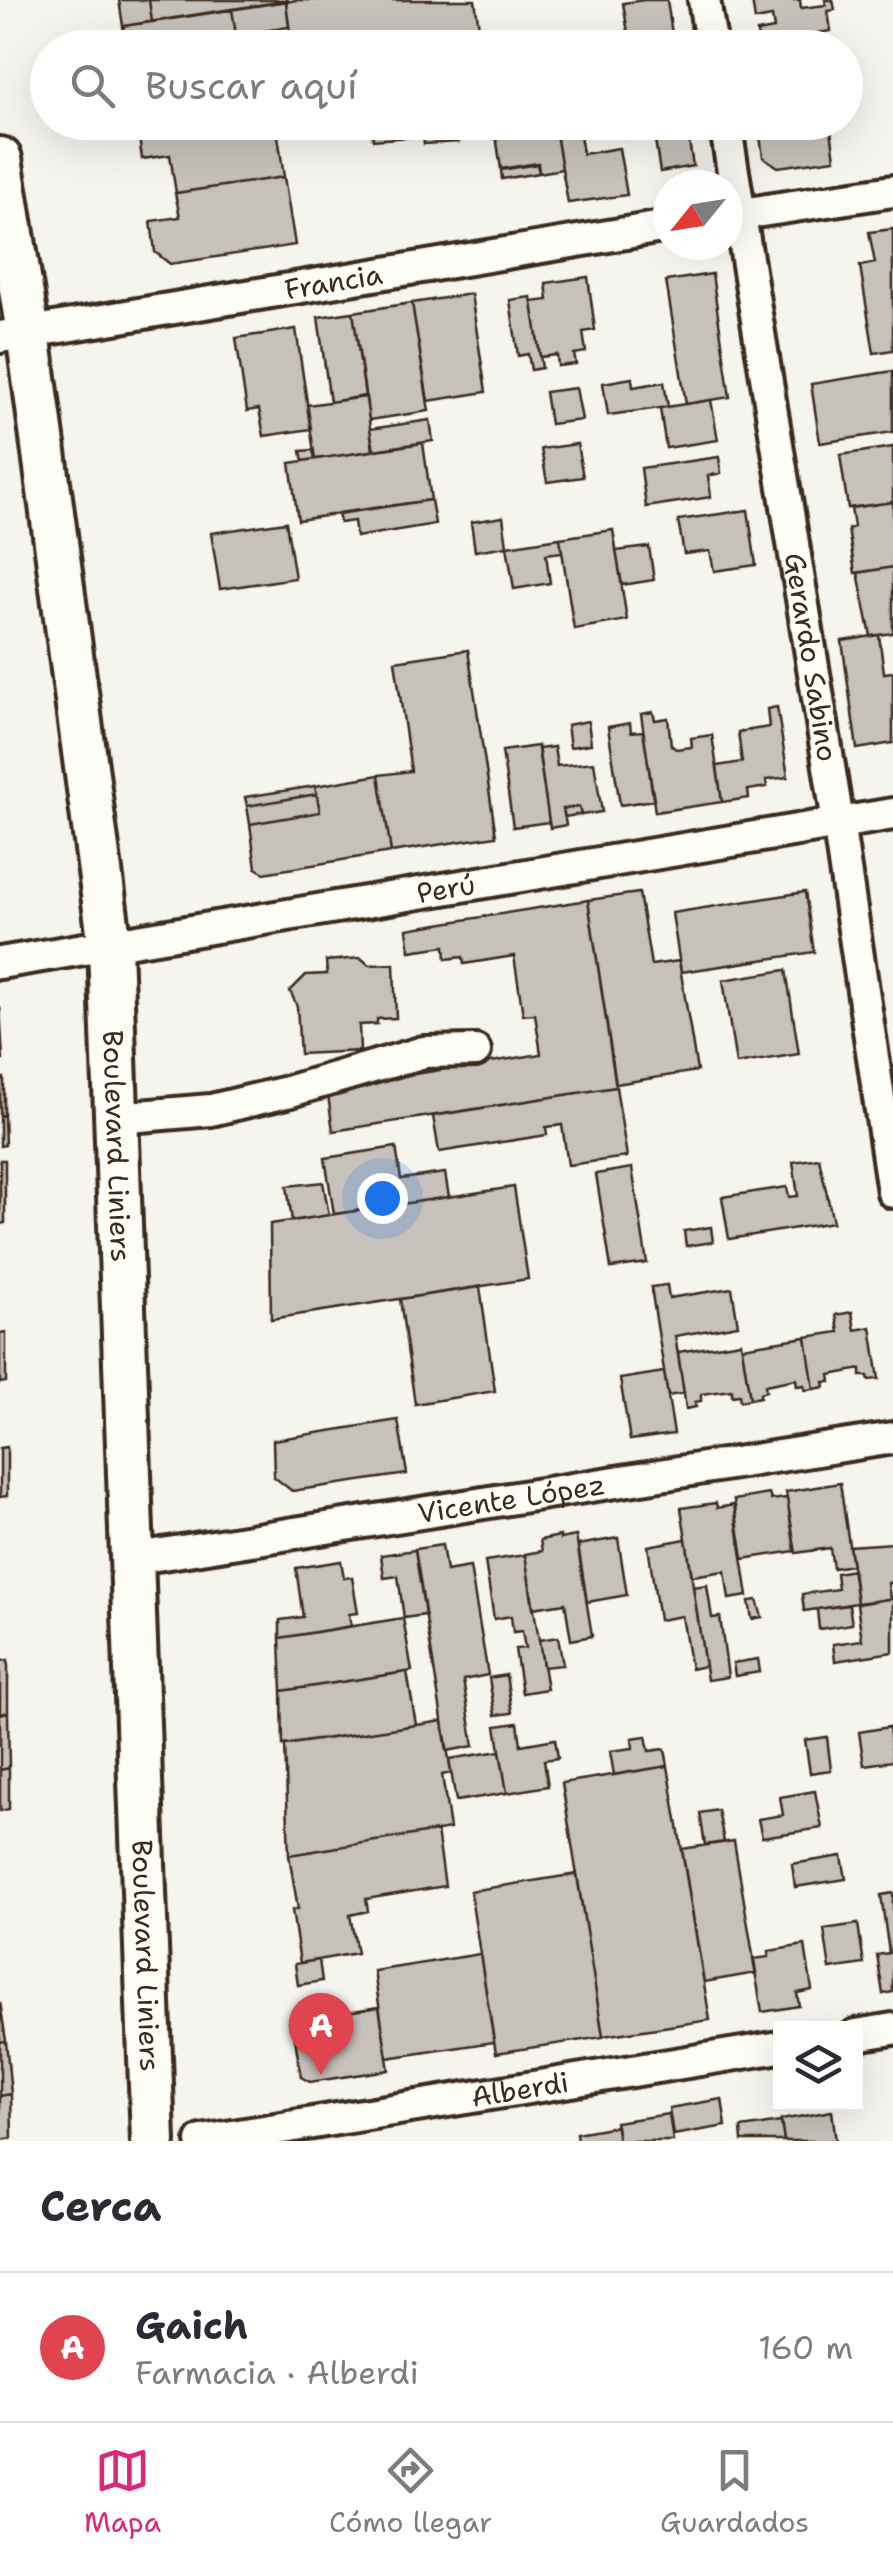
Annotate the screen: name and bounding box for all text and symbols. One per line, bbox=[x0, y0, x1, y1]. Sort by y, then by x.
search box bbox=[30, 30, 863, 140]
icon: search bbox=[65, 58, 120, 113]
text: Buscar aquí bbox=[145, 60, 358, 111]
north arrow bbox=[653, 170, 743, 260]
street label: Francia bbox=[282, 255, 385, 308]
street label: Gerardo Sabino bbox=[776, 550, 847, 764]
street label: Perú bbox=[414, 865, 478, 912]
street label: Boulevard Liniers bbox=[94, 1030, 140, 1263]
your location bbox=[357, 1173, 408, 1224]
street label: Vicente López bbox=[415, 1465, 608, 1532]
street label: Boulevard Liniers bbox=[123, 1839, 169, 2072]
pin: A bbox=[288, 1992, 354, 2075]
map controls bbox=[773, 2021, 863, 2111]
button: layers bbox=[773, 2021, 863, 2111]
street label: Alberdi bbox=[468, 2063, 571, 2116]
text: Cerca bbox=[40, 2178, 161, 2234]
text: Gaich bbox=[135, 2300, 248, 2351]
text: A bbox=[60, 2326, 85, 2369]
text: 160 m bbox=[758, 2326, 853, 2369]
text: Farmacia · Alberdi bbox=[135, 2351, 419, 2394]
tab: Mapa bbox=[84, 2443, 161, 2541]
tab: Cómo llegar bbox=[329, 2443, 492, 2541]
tab: Guardados bbox=[660, 2443, 809, 2541]

